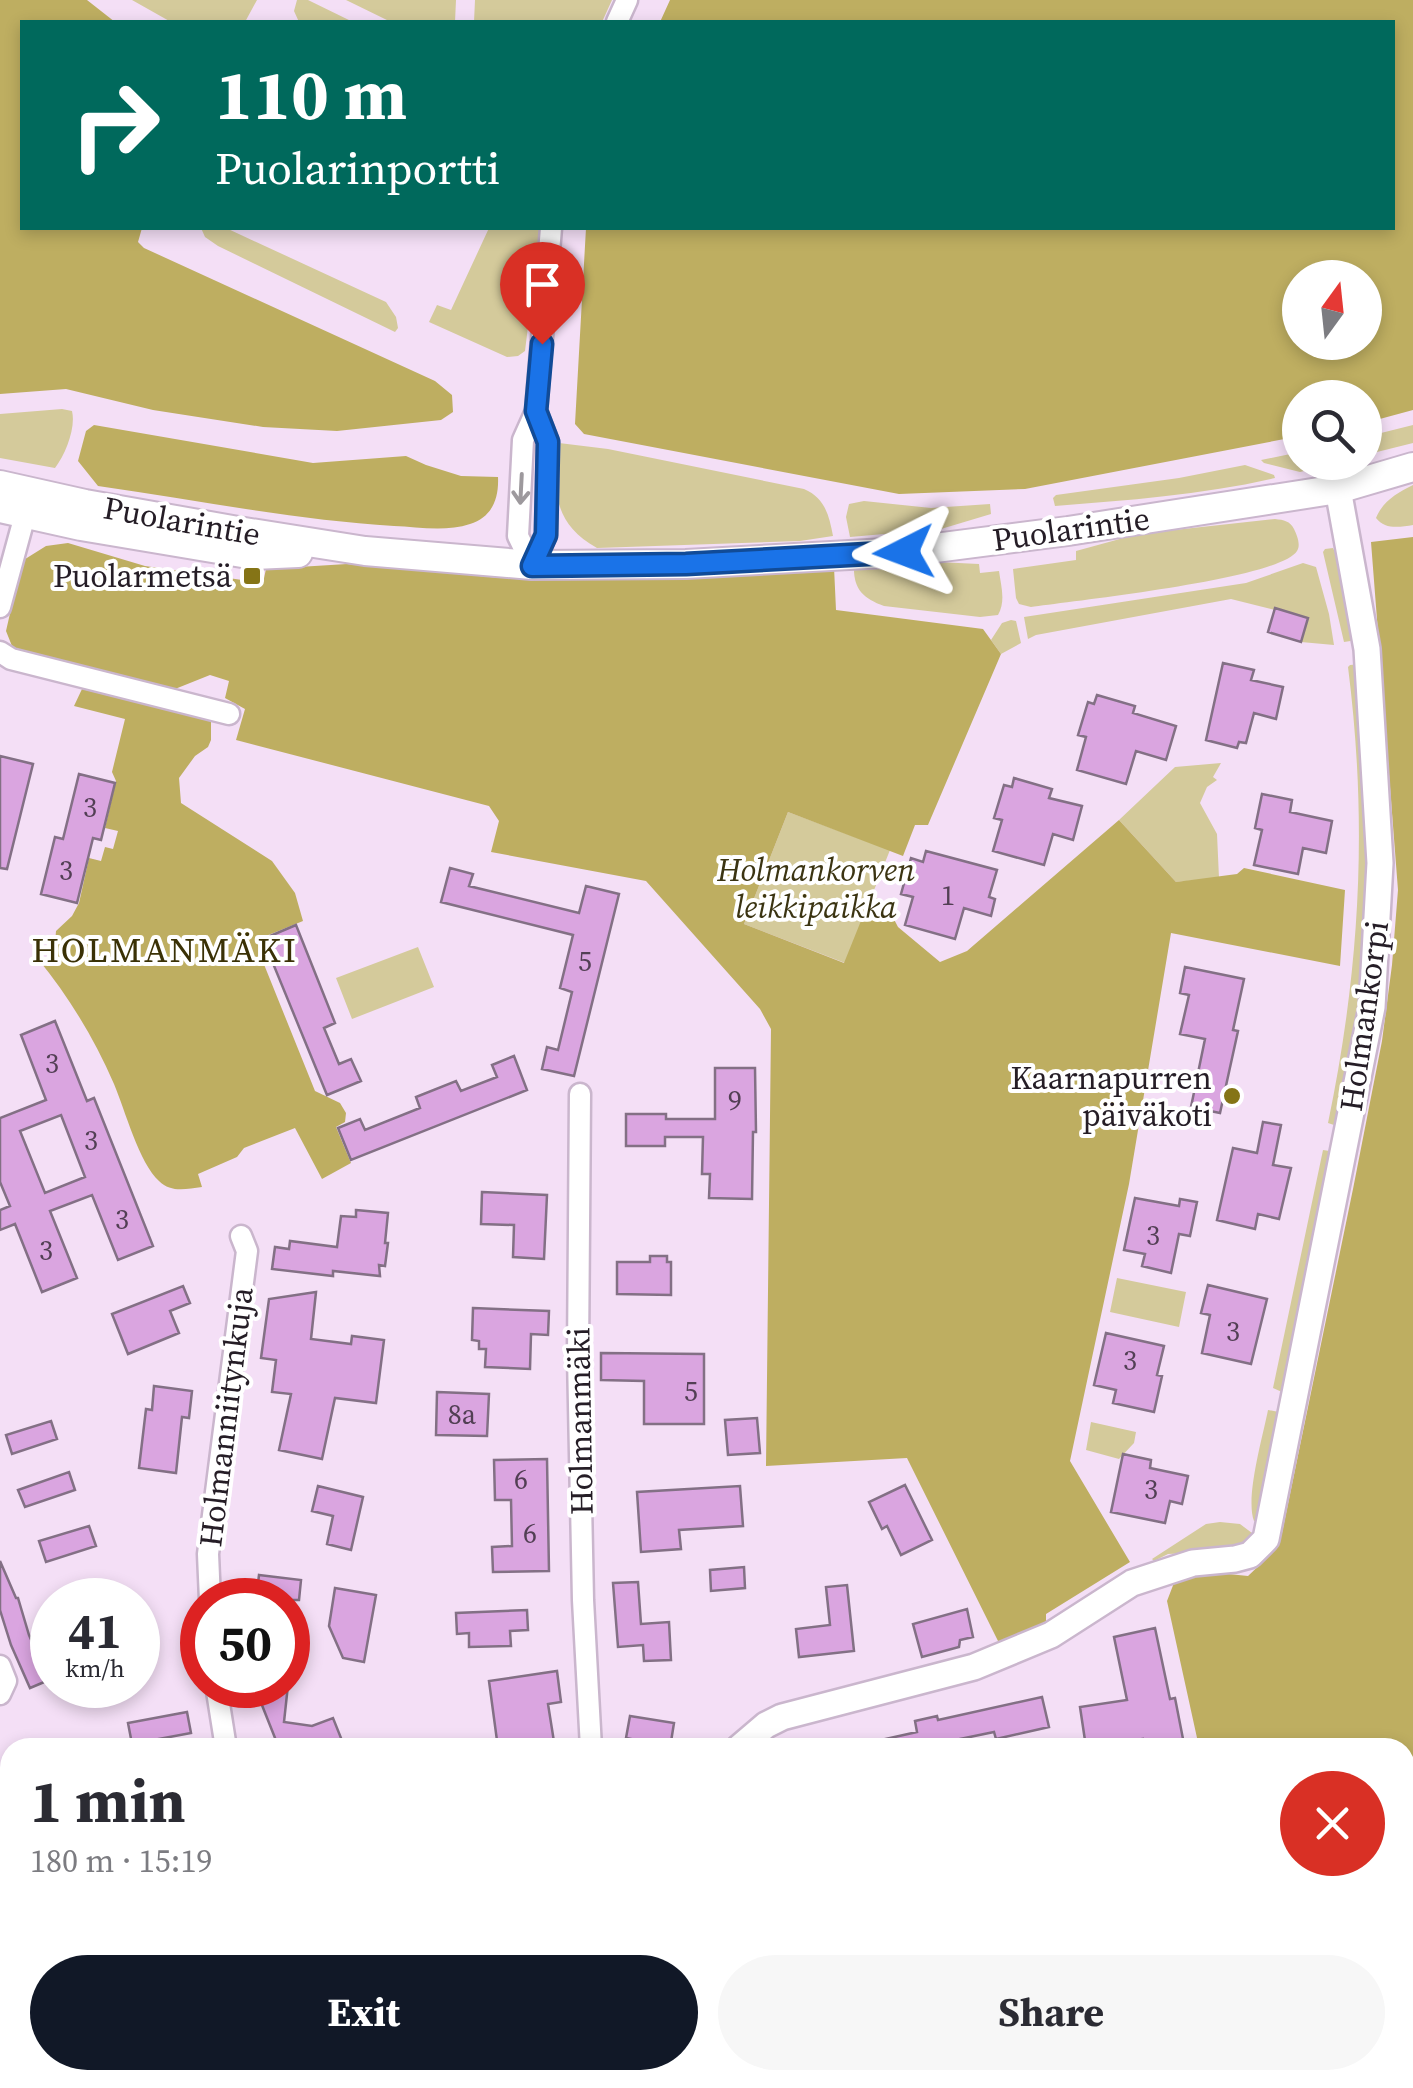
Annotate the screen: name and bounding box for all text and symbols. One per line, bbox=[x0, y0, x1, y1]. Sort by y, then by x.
text: 110 m bbox=[215, 46, 407, 142]
icon: right bbox=[50, 60, 180, 190]
text: Puolarinportti bbox=[215, 137, 500, 199]
pin bbox=[500, 242, 585, 345]
icon: arrive bbox=[515, 257, 570, 312]
north arrow bbox=[1282, 260, 1382, 360]
map controls bbox=[1282, 260, 1382, 480]
button: search bbox=[1282, 380, 1382, 480]
one-way arrow bbox=[511, 472, 530, 504]
street label: Puolarintie bbox=[100, 486, 264, 556]
street label: Puolarintie bbox=[990, 496, 1152, 562]
position arrow bbox=[852, 500, 956, 604]
place label: Puolarmetsä bbox=[53, 554, 233, 598]
marker: Puolarmetsä bbox=[241, 565, 263, 587]
house number: 3 bbox=[83, 788, 97, 826]
park label: Holmankorven leikkipaikka bbox=[716, 848, 915, 929]
house number: 3 bbox=[59, 851, 73, 889]
house number: 1 bbox=[941, 876, 955, 914]
street label: Holmankorpi bbox=[1329, 918, 1399, 1114]
district label: HOLMANMÄKI bbox=[31, 926, 299, 974]
house number: 5 bbox=[578, 942, 592, 980]
house number: 3 bbox=[45, 1044, 59, 1082]
place label: Kaarnapurren päiväkoti bbox=[1011, 1056, 1212, 1137]
house number: 9 bbox=[728, 1081, 742, 1119]
marker: Kaarnapurren päiväkoti bbox=[1221, 1085, 1243, 1107]
house number: 3 bbox=[84, 1121, 98, 1159]
house number: 3 bbox=[115, 1200, 129, 1238]
house number: 3 bbox=[1146, 1216, 1160, 1254]
house number: 3 bbox=[39, 1231, 53, 1269]
street label: Holmanniitynkuja bbox=[188, 1284, 264, 1549]
house number: 3 bbox=[1226, 1312, 1240, 1350]
street label: Holmanmäki bbox=[556, 1327, 604, 1515]
house number: 3 bbox=[1123, 1341, 1137, 1379]
house number: 5 bbox=[684, 1372, 698, 1410]
house number: 8a bbox=[448, 1395, 477, 1433]
house number: 6 bbox=[514, 1460, 528, 1498]
house number: 3 bbox=[1144, 1470, 1158, 1508]
house number: 6 bbox=[523, 1514, 537, 1552]
speed limit sign: 50 bbox=[180, 1578, 310, 1708]
text: 41 bbox=[68, 1596, 122, 1665]
text: km/h bbox=[65, 1651, 125, 1685]
text: 1 min bbox=[30, 1760, 186, 1842]
button: close bbox=[1280, 1771, 1385, 1876]
text: 180 m · 15:19 bbox=[30, 1839, 212, 1883]
button: Exit bbox=[30, 1955, 698, 2070]
button: Share bbox=[718, 1955, 1385, 2070]

